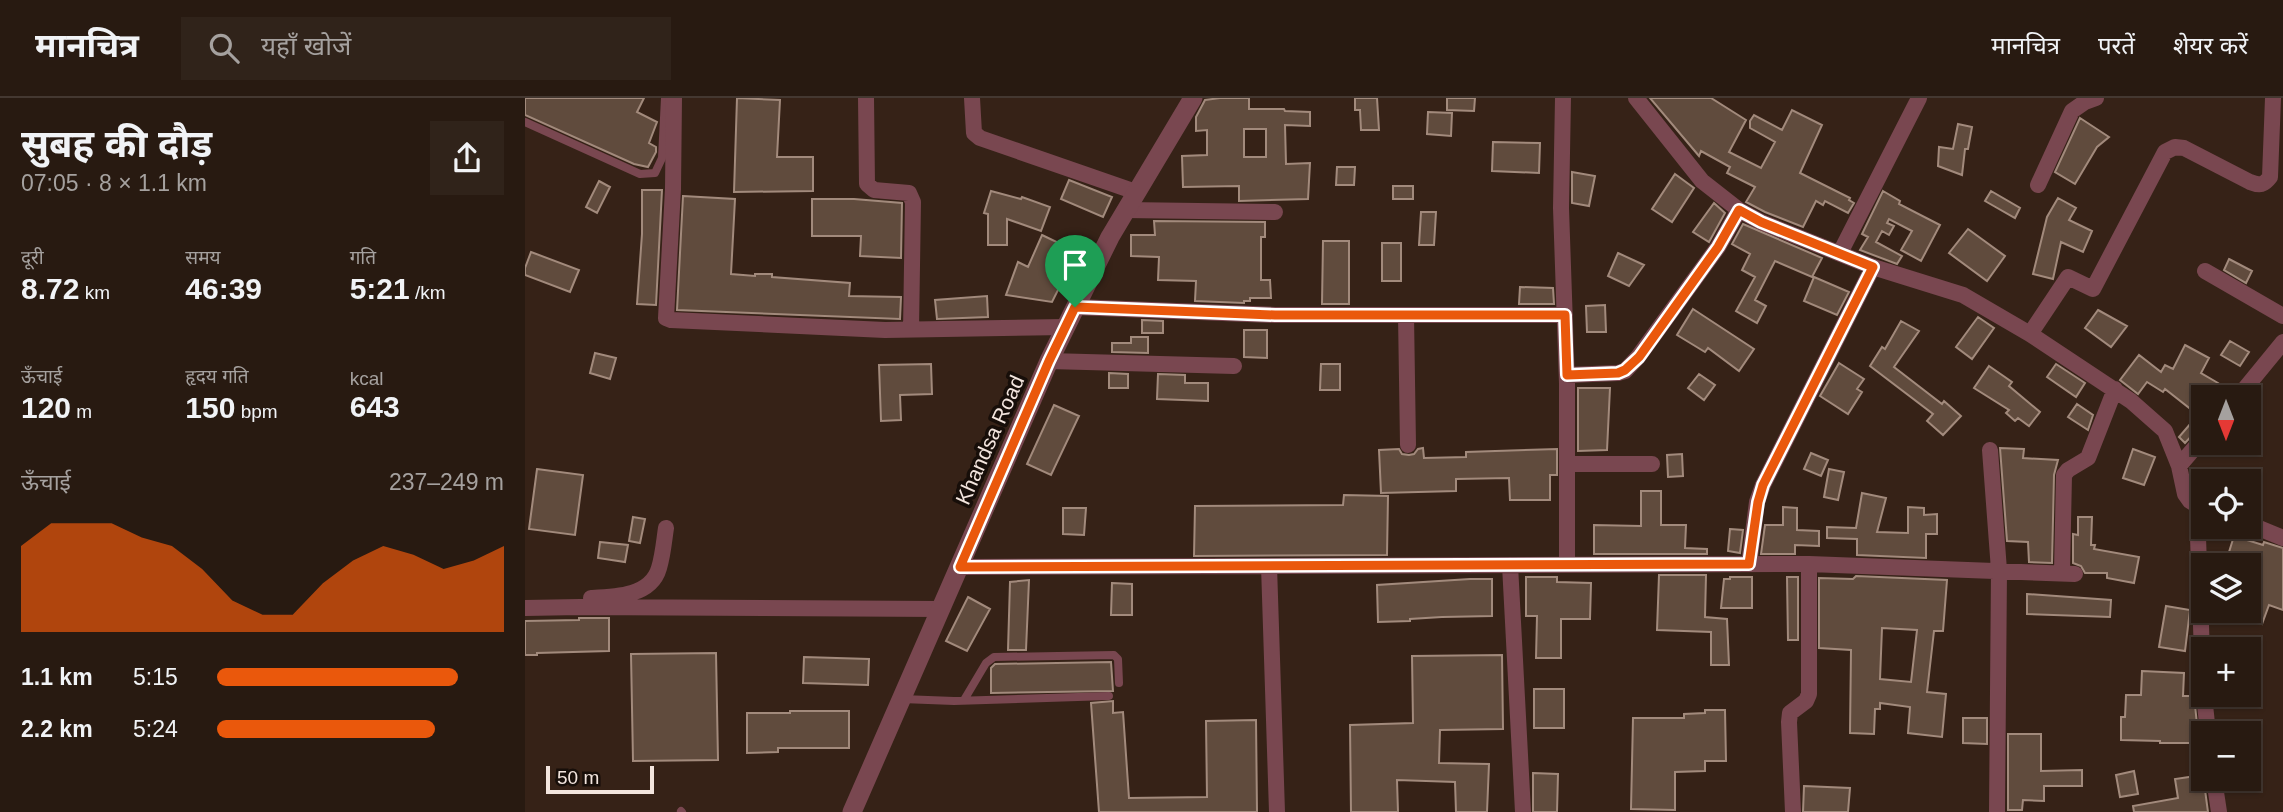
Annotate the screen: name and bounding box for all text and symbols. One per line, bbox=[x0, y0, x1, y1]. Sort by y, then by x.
search box bbox=[181, 17, 671, 80]
text: मानचित्र bbox=[35, 27, 139, 64]
icon: search bbox=[205, 29, 243, 67]
text: यहाँ खोजें bbox=[261, 31, 351, 61]
text: मानचित्र bbox=[1991, 32, 2060, 59]
text: परतें bbox=[2098, 32, 2135, 59]
text: शेयर करें bbox=[2173, 32, 2248, 59]
button: share bbox=[430, 121, 504, 195]
text: सुबह की दौड़ bbox=[21, 123, 212, 165]
text: 07:05 · 8 × 1.1 km bbox=[21, 170, 207, 196]
pin bbox=[1045, 235, 1105, 307]
icon: arrive bbox=[1056, 246, 1094, 284]
text: दूरी bbox=[21, 247, 44, 268]
text: समय bbox=[185, 247, 221, 268]
text: गति bbox=[350, 247, 376, 268]
text: 8.72 bbox=[21, 272, 79, 305]
text: 46:39 bbox=[185, 272, 262, 305]
text: 5:21 bbox=[350, 272, 410, 305]
text: km bbox=[79, 282, 110, 303]
text: /km bbox=[410, 282, 446, 303]
text: ऊँचाई bbox=[21, 366, 62, 387]
text: हृदय गति bbox=[185, 366, 249, 387]
text: kcal bbox=[350, 368, 383, 389]
street label: Khandsa Road bbox=[951, 372, 1028, 508]
north arrow bbox=[2191, 385, 2261, 455]
map controls bbox=[2191, 385, 2261, 791]
text: 643 bbox=[350, 390, 400, 423]
text: 120 bbox=[21, 391, 71, 424]
text: 150 bbox=[185, 391, 235, 424]
text: m bbox=[71, 401, 92, 422]
text: bpm bbox=[235, 401, 278, 422]
text: ऊँचाई bbox=[21, 469, 71, 495]
text: 237–249 m bbox=[389, 469, 504, 495]
button: locate bbox=[2191, 469, 2261, 539]
button: layers bbox=[2191, 553, 2261, 623]
button: + bbox=[2191, 637, 2261, 707]
text: 1.1 km bbox=[21, 664, 93, 690]
text: 5:15 bbox=[133, 664, 178, 690]
text: 2.2 km bbox=[21, 716, 93, 742]
text: 5:24 bbox=[133, 716, 178, 742]
button: − bbox=[2191, 721, 2261, 791]
scale bar bbox=[546, 763, 655, 795]
text: 50 m bbox=[557, 767, 599, 788]

